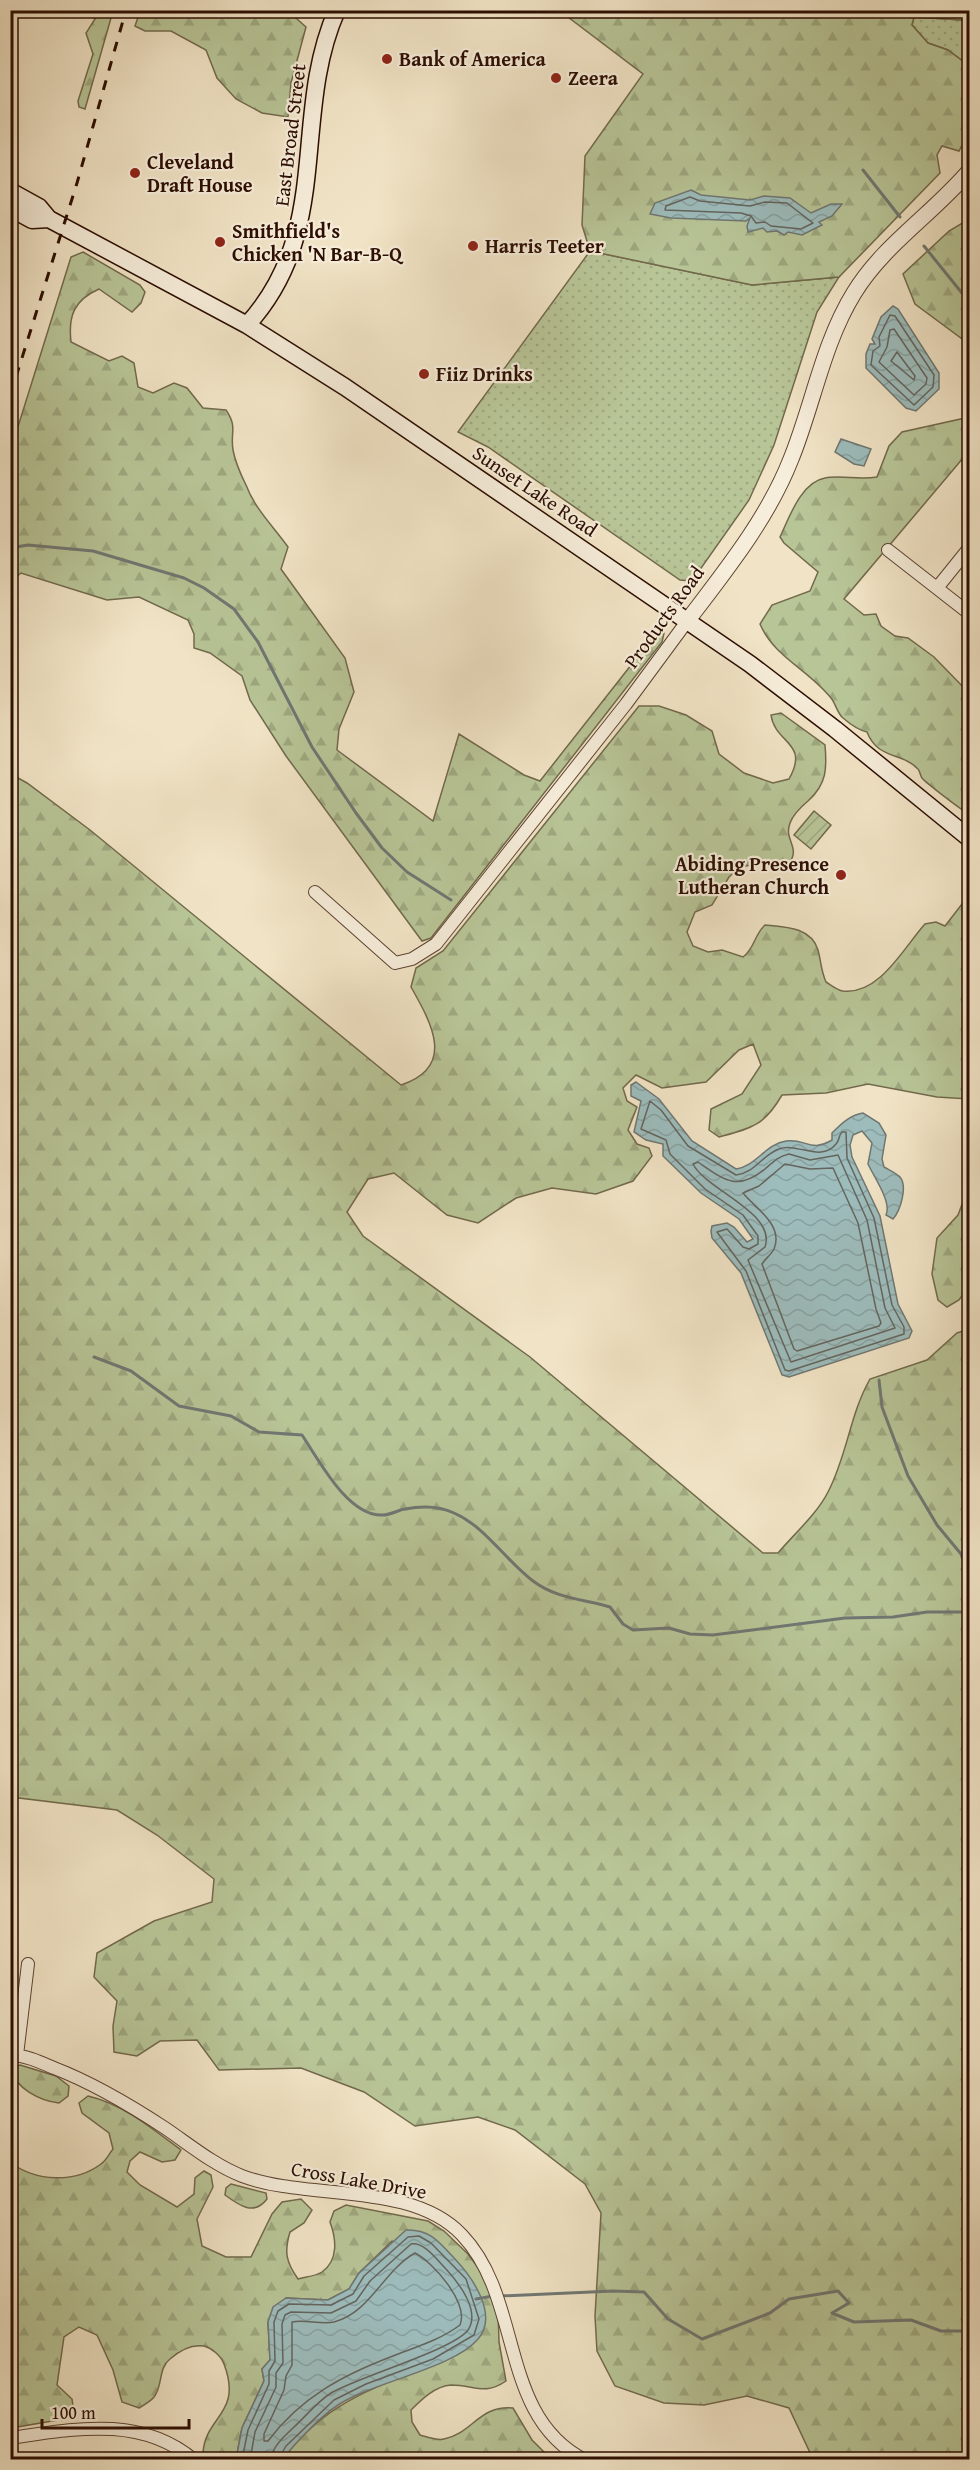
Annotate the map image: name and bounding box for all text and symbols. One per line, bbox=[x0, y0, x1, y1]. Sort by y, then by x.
place label: Bank of America bbox=[399, 44, 547, 73]
marker: Bank of America bbox=[380, 52, 394, 66]
street label: East Broad Street bbox=[266, 62, 313, 208]
place label: Zeera bbox=[568, 63, 619, 92]
marker: Zeera bbox=[549, 71, 563, 85]
place label: Cleveland Draft House bbox=[147, 147, 253, 199]
marker: Cleveland Draft House bbox=[128, 166, 142, 180]
place label: Smithfield's Chicken 'N Bar-B-Q bbox=[232, 216, 404, 268]
place label: Harris Teeter bbox=[485, 231, 604, 260]
marker: Smithfield's Chicken 'N Bar-B-Q bbox=[213, 235, 227, 249]
marker: Harris Teeter bbox=[466, 239, 480, 253]
place label: Fiiz Drinks bbox=[436, 359, 533, 388]
marker: Fiiz Drinks bbox=[417, 367, 431, 381]
street label: Sunset Lake Road bbox=[467, 438, 604, 543]
street label: Products Road bbox=[616, 559, 711, 674]
place label: Abiding Presence Lutheran Church bbox=[675, 849, 829, 901]
marker: Abiding Presence Lutheran Church bbox=[834, 868, 848, 882]
street label: Cross Lake Drive bbox=[289, 2153, 429, 2206]
scale bar bbox=[42, 2392, 189, 2430]
text: 100 m bbox=[51, 2399, 96, 2426]

